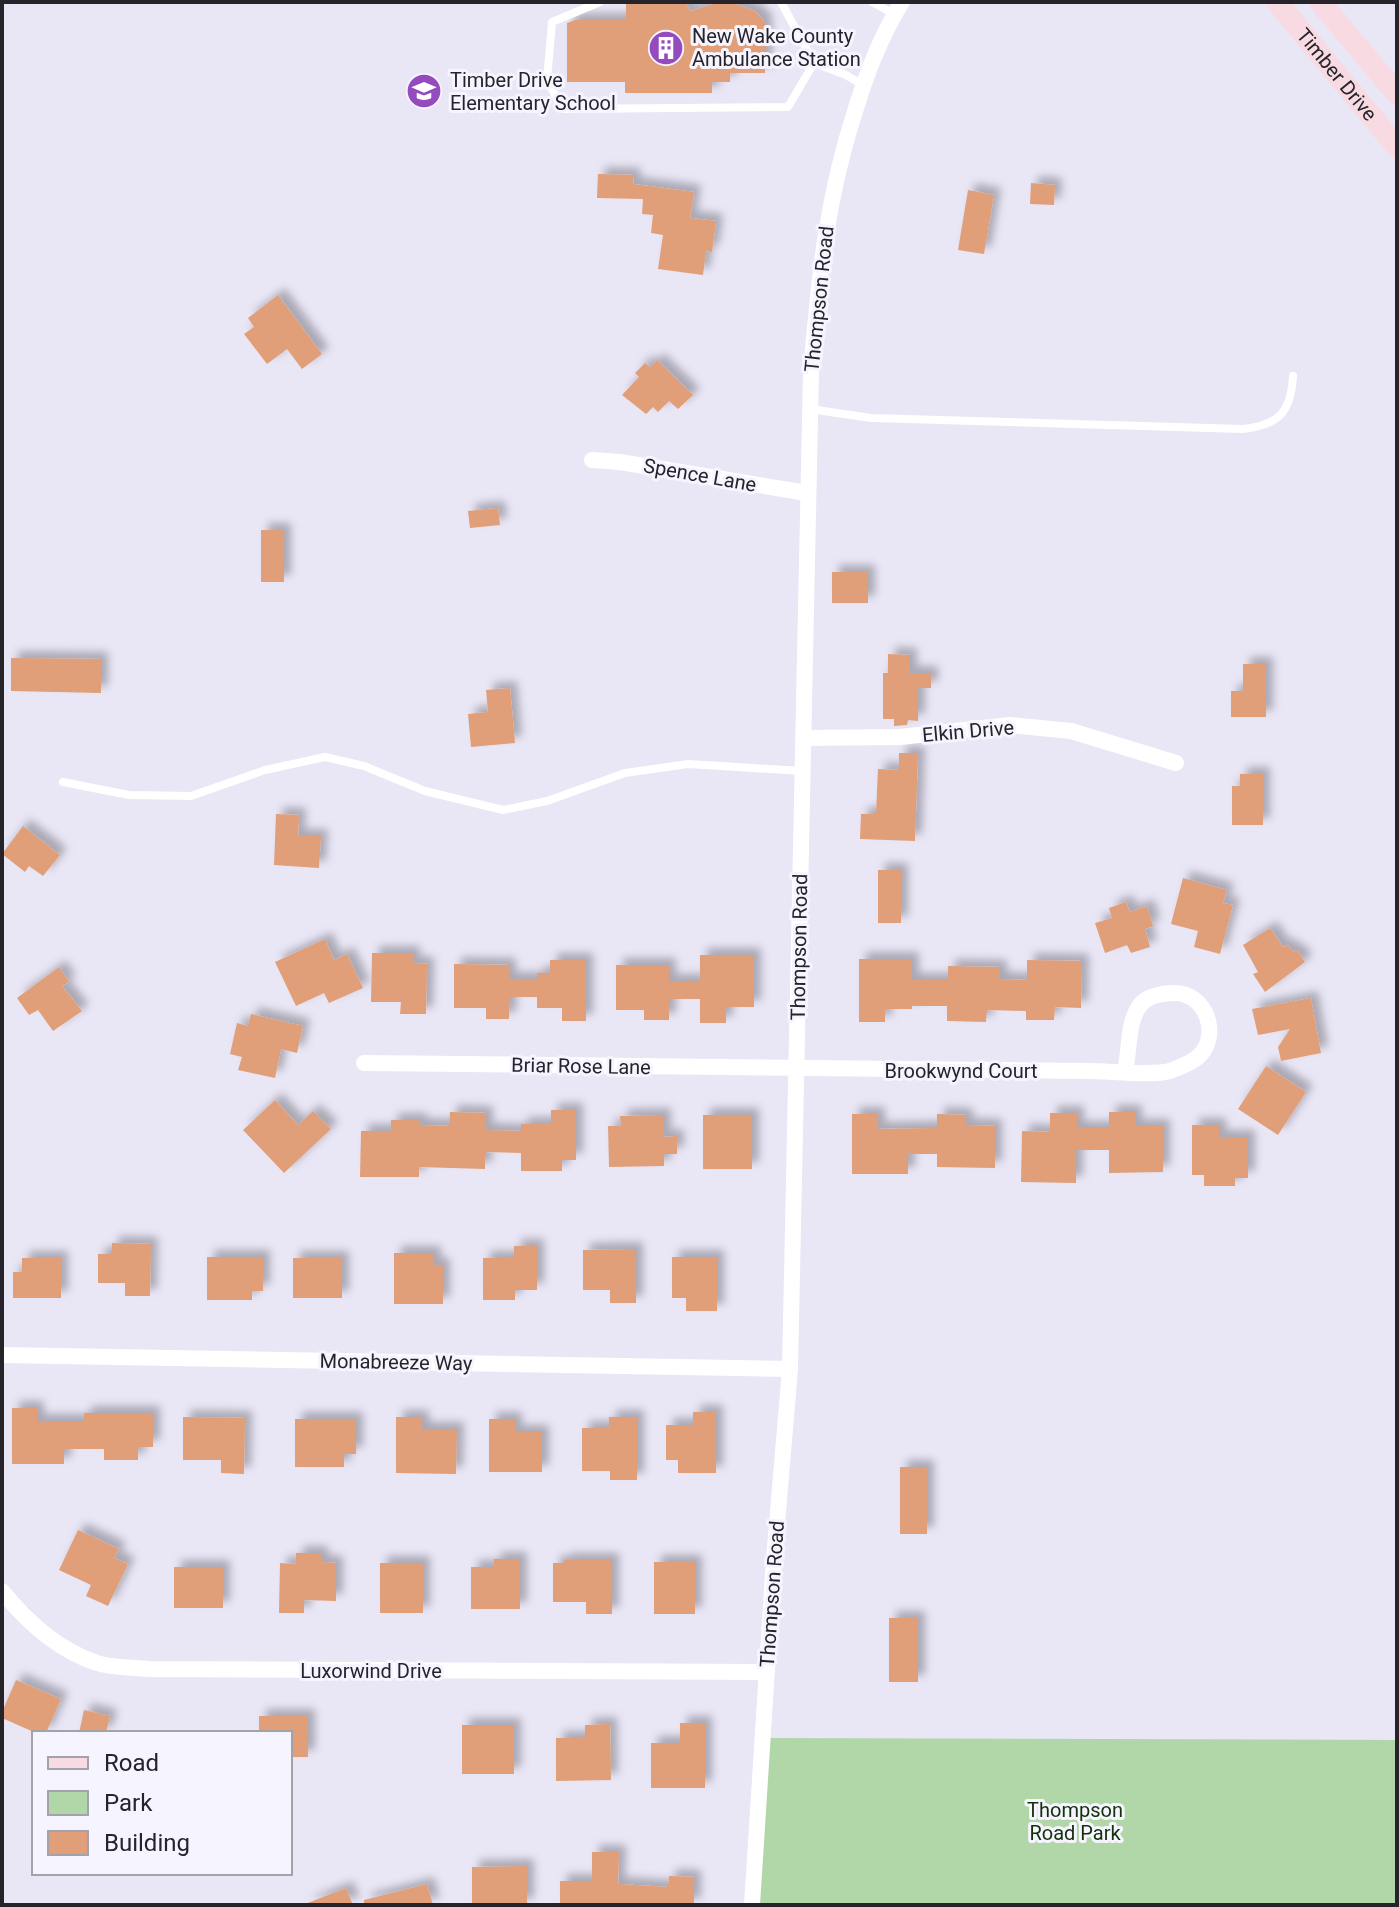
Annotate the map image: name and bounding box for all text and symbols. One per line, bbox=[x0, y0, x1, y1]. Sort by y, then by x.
street label: Timber Drive bbox=[1292, 23, 1382, 126]
place label: New Wake County Ambulance Station bbox=[692, 24, 861, 71]
building icon: New Wake County Ambulance Station bbox=[647, 29, 685, 67]
place label: Timber Drive Elementary School bbox=[450, 68, 616, 115]
school or university icon: Timber Drive Elementary School bbox=[405, 72, 443, 110]
street label: Thompson Road bbox=[799, 225, 839, 373]
street label: Spence Lane bbox=[642, 453, 758, 497]
street label: Elkin Drive bbox=[921, 715, 1015, 747]
street label: Thompson Road bbox=[786, 873, 812, 1021]
street label: Briar Rose Lane bbox=[511, 1053, 651, 1079]
street label: Brookwynd Court bbox=[884, 1059, 1038, 1083]
street label: Monabreeze Way bbox=[319, 1349, 473, 1375]
street label: Thompson Road bbox=[755, 1520, 789, 1668]
street label: Luxorwind Drive bbox=[300, 1659, 442, 1683]
legend bbox=[32, 1731, 292, 1875]
text: Road bbox=[104, 1749, 159, 1777]
text: Park bbox=[104, 1789, 153, 1817]
park label: Thompson Road Park bbox=[1027, 1798, 1123, 1845]
text: Building bbox=[104, 1829, 190, 1857]

